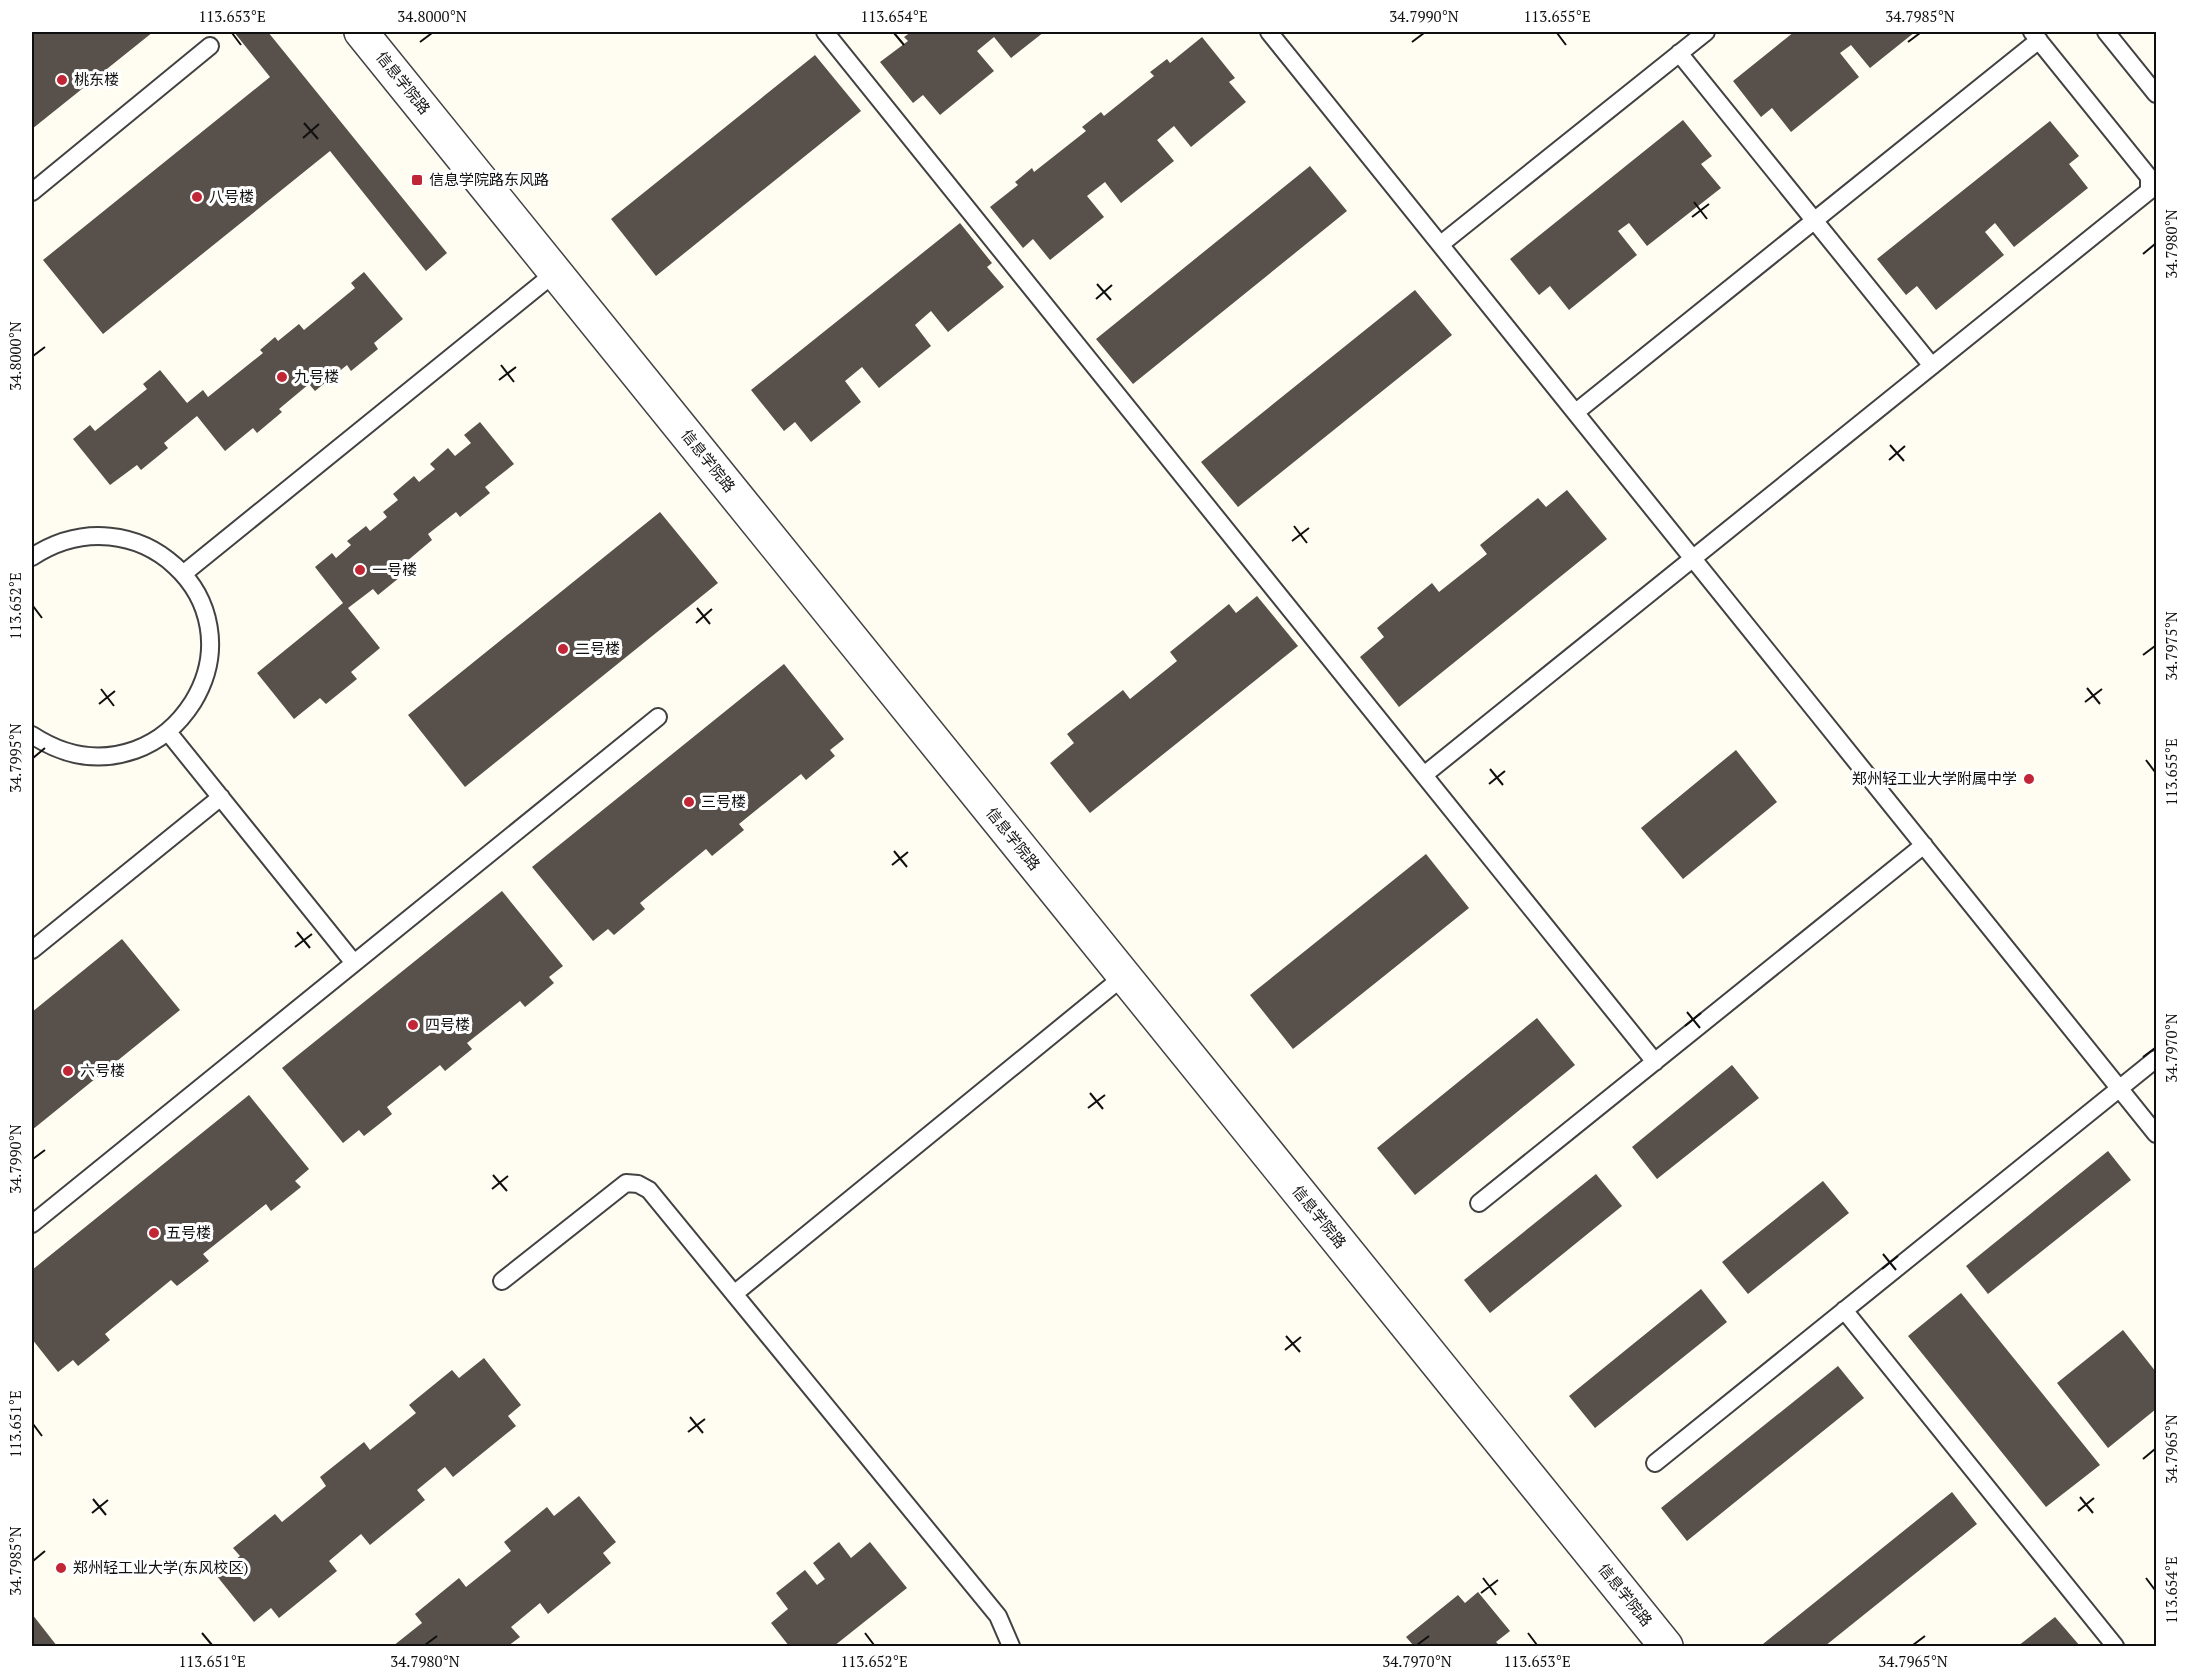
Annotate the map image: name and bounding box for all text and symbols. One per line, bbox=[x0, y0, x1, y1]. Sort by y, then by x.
text: 113.653°E bbox=[198, 6, 266, 26]
text: 34.8000°N bbox=[397, 6, 467, 26]
text: 113.654°E bbox=[860, 6, 928, 26]
text: 34.7990°N bbox=[1389, 6, 1459, 26]
text: 113.655°E bbox=[1523, 6, 1591, 26]
text: 34.7985°N bbox=[1885, 6, 1955, 26]
street label: 信息学院路 bbox=[372, 47, 435, 118]
place label: 桃东楼 bbox=[74, 69, 119, 89]
marker: 桃东楼 bbox=[55, 73, 69, 87]
place label: 信息学院路东风路 bbox=[429, 169, 549, 189]
marker: 信息学院路东风路 bbox=[410, 173, 424, 187]
place label: 八号楼 bbox=[209, 186, 254, 206]
marker: 八号楼 bbox=[190, 190, 204, 204]
text: 34.7980°N bbox=[2161, 209, 2181, 279]
text: 34.8000°N bbox=[5, 321, 25, 391]
place label: 九号楼 bbox=[294, 366, 339, 386]
marker: 九号楼 bbox=[275, 370, 289, 384]
street label: 信息学院路 bbox=[677, 425, 740, 496]
place label: 一号楼 bbox=[372, 559, 417, 579]
marker: 一号楼 bbox=[353, 563, 367, 577]
text: 113.652°E bbox=[5, 572, 25, 640]
text: 34.7975°N bbox=[2161, 611, 2181, 681]
place label: 二号楼 bbox=[575, 638, 620, 658]
marker: 二号楼 bbox=[556, 642, 570, 656]
text: 34.7995°N bbox=[5, 723, 25, 793]
text: 113.655°E bbox=[2161, 738, 2181, 806]
place label: 郑州轻工业大学附属中学 bbox=[1852, 768, 2017, 788]
marker: 郑州轻工业大学附属中学 bbox=[2022, 772, 2036, 786]
place label: 三号楼 bbox=[701, 791, 746, 811]
marker: 三号楼 bbox=[682, 795, 696, 809]
street label: 信息学院路 bbox=[982, 803, 1045, 874]
text: 34.7970°N bbox=[2161, 1013, 2181, 1083]
place label: 四号楼 bbox=[425, 1014, 470, 1034]
marker: 四号楼 bbox=[406, 1018, 420, 1032]
place label: 六号楼 bbox=[80, 1060, 125, 1080]
marker: 六号楼 bbox=[61, 1064, 75, 1078]
text: 34.7990°N bbox=[5, 1124, 25, 1194]
street label: 信息学院路 bbox=[1288, 1181, 1351, 1252]
place label: 五号楼 bbox=[166, 1222, 211, 1242]
marker: 五号楼 bbox=[147, 1226, 161, 1240]
text: 113.651°E bbox=[5, 1390, 25, 1458]
text: 34.7965°N bbox=[2161, 1414, 2181, 1484]
text: 34.7985°N bbox=[5, 1526, 25, 1596]
text: 113.654°E bbox=[2161, 1556, 2181, 1624]
place label: 郑州轻工业大学(东风校区) bbox=[73, 1557, 248, 1577]
street label: 信息学院路 bbox=[1594, 1559, 1657, 1630]
marker: 郑州轻工业大学(东风校区) bbox=[54, 1561, 68, 1575]
text: 113.651°E bbox=[178, 1651, 246, 1671]
text: 34.7980°N bbox=[390, 1651, 460, 1671]
text: 113.652°E bbox=[840, 1651, 908, 1671]
text: 34.7970°N bbox=[1382, 1651, 1452, 1671]
text: 113.653°E bbox=[1503, 1651, 1571, 1671]
text: 34.7965°N bbox=[1878, 1651, 1948, 1671]

